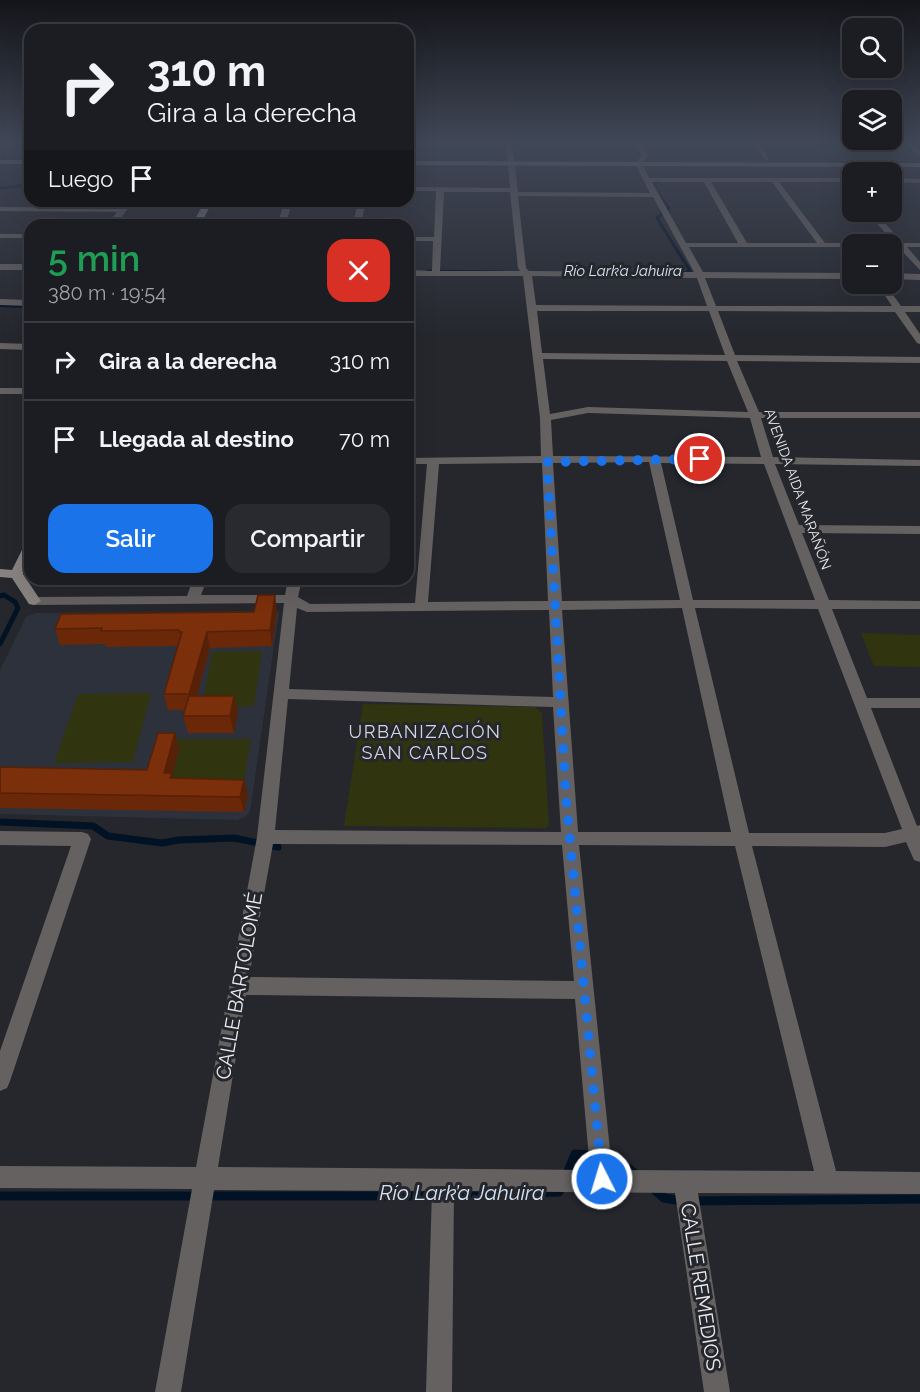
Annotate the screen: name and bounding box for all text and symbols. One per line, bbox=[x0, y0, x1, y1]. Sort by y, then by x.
map controls bbox=[842, 18, 902, 294]
button: search bbox=[842, 18, 902, 78]
text: 310 m bbox=[147, 47, 266, 96]
icon: right bbox=[48, 48, 126, 126]
button: layers bbox=[842, 90, 902, 150]
text: Gira a la derecha bbox=[147, 97, 357, 128]
icon: arrive bbox=[125, 162, 158, 195]
button: + bbox=[842, 162, 902, 222]
text: Luego bbox=[48, 166, 113, 192]
button: − bbox=[842, 234, 902, 294]
text: 5 min bbox=[48, 237, 140, 279]
button: close bbox=[327, 239, 390, 302]
water label: Río Lark’a Jahuira bbox=[564, 262, 682, 280]
text: 380 m · 19:54 bbox=[48, 281, 166, 305]
icon: right bbox=[48, 345, 81, 378]
text: Gira a la derecha bbox=[99, 348, 277, 374]
text: 310 m bbox=[330, 348, 390, 374]
street label: AVENIDA AIDA MARAÑÓN bbox=[761, 406, 836, 572]
icon: arrive bbox=[48, 423, 81, 456]
text: Llegada al destino bbox=[99, 426, 294, 452]
text: 70 m bbox=[339, 426, 390, 452]
pin bbox=[674, 433, 725, 484]
icon: arrive bbox=[683, 442, 716, 475]
button: Salir bbox=[48, 504, 213, 573]
button: Compartir bbox=[225, 504, 390, 573]
district label: URBANIZACIÓN SAN CARLOS bbox=[349, 720, 501, 763]
street label: CALLE BARTOLOMÉ bbox=[211, 891, 267, 1081]
position arrow bbox=[570, 1147, 634, 1211]
water label: Río Lark’a Jahuira bbox=[379, 1180, 545, 1205]
street label: CALLE REMEDIOS bbox=[676, 1202, 726, 1372]

